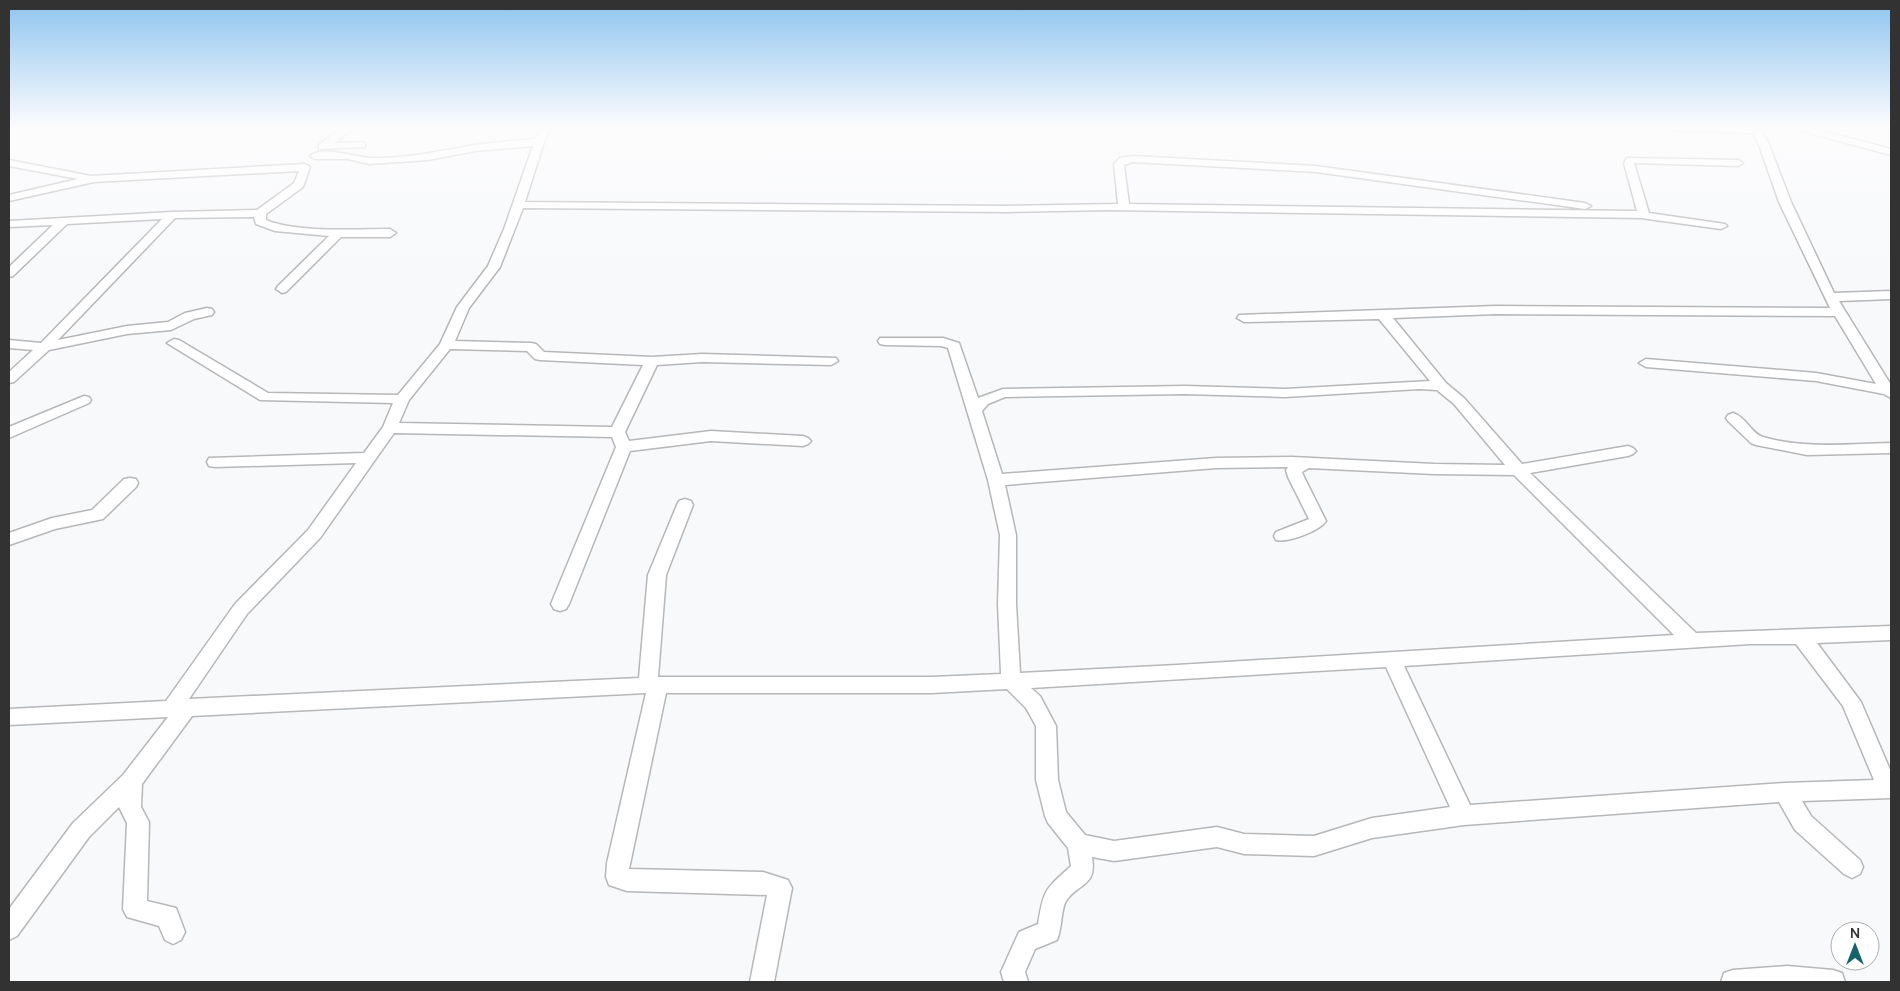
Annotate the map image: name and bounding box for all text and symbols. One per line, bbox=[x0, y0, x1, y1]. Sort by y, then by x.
north arrow bbox=[1830, 921, 1880, 971]
text: N bbox=[1850, 923, 1860, 942]

